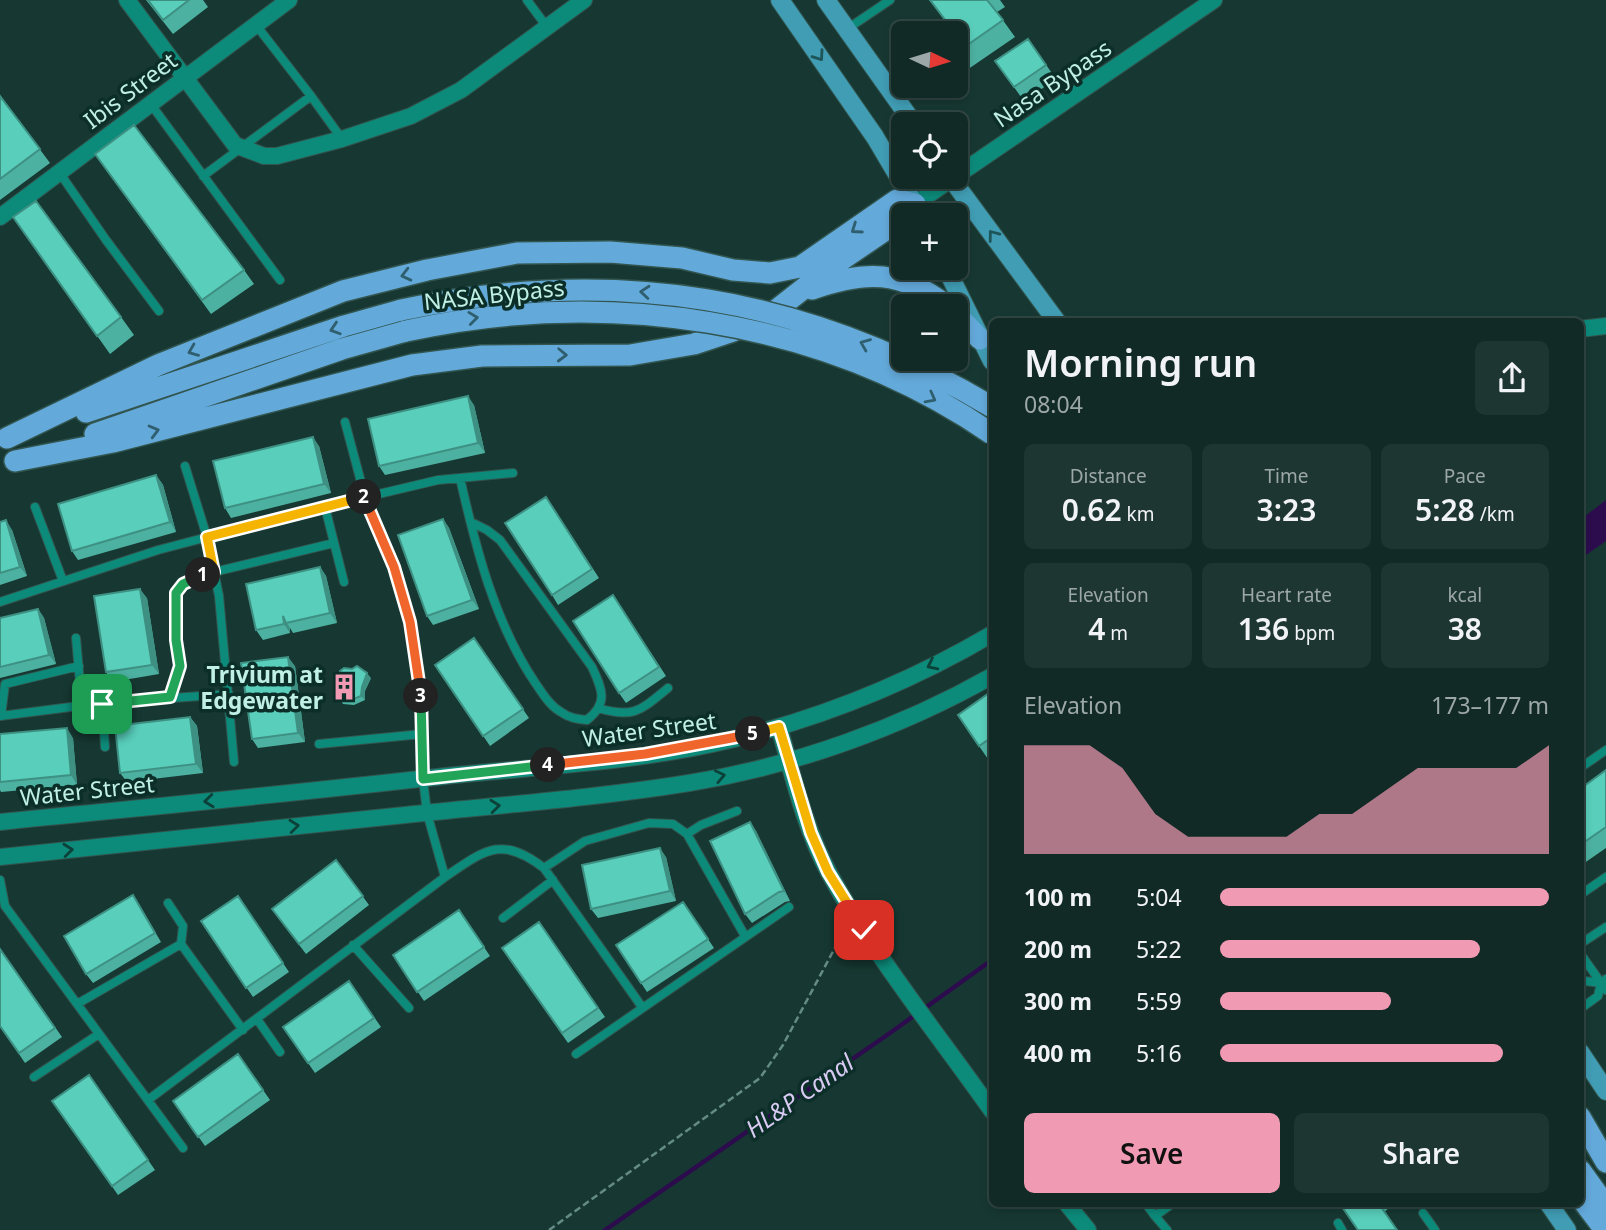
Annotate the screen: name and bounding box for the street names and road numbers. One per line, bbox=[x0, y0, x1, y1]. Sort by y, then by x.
street label: Nasa Bypass bbox=[987, 32, 1117, 134]
street label: Ibis Street bbox=[77, 44, 183, 136]
street label: NASA Bypass bbox=[422, 271, 566, 317]
street label: Water Street bbox=[580, 704, 718, 754]
street label: Water Street bbox=[18, 767, 156, 813]

